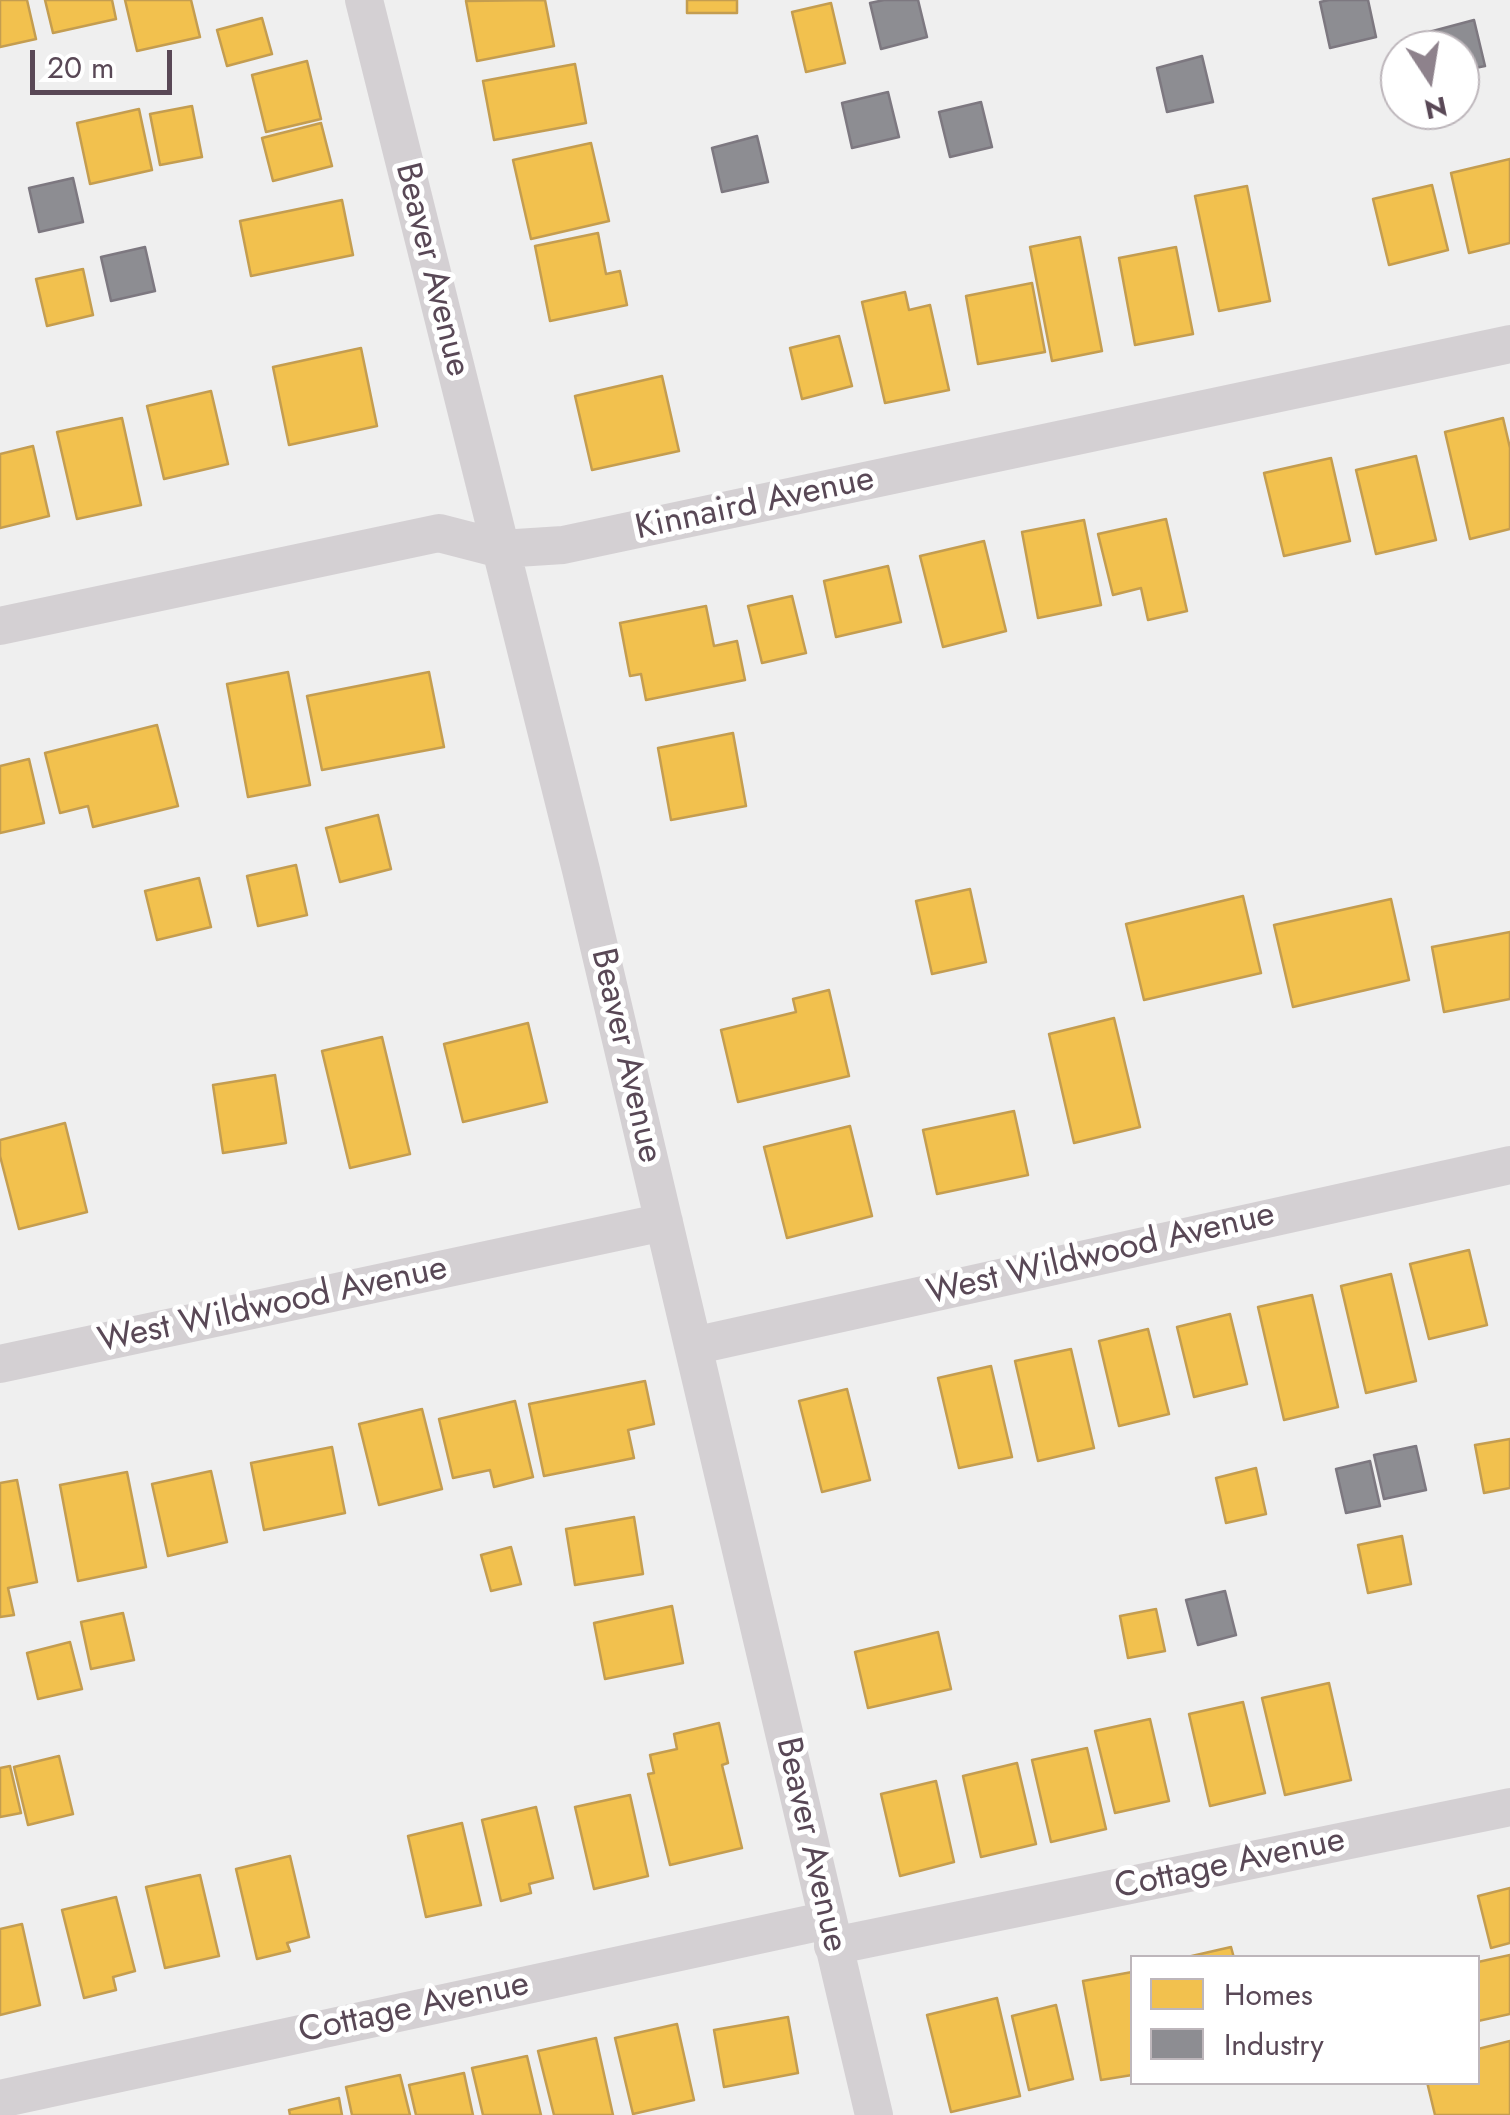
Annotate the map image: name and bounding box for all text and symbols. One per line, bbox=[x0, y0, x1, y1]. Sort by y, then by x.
scale bar bbox=[35, 30, 178, 92]
north arrow bbox=[1380, 30, 1480, 130]
text: 20 m bbox=[47, 46, 114, 89]
text: N bbox=[1421, 86, 1451, 130]
street label: Beaver Avenue bbox=[384, 159, 478, 381]
street label: Kinnaird Avenue bbox=[632, 459, 878, 551]
street label: Beaver Avenue bbox=[580, 945, 670, 1167]
street label: West Wildwood Avenue bbox=[923, 1195, 1279, 1315]
street label: West Wildwood Avenue bbox=[95, 1248, 451, 1364]
street label: Beaver Avenue bbox=[765, 1734, 855, 1956]
street label: Cottage Avenue bbox=[1111, 1820, 1349, 1910]
legend bbox=[1130, 1955, 1480, 2085]
street label: Cottage Avenue bbox=[295, 1964, 533, 2054]
text: Homes bbox=[1224, 1973, 1313, 2016]
text: Industry bbox=[1224, 2023, 1324, 2066]

